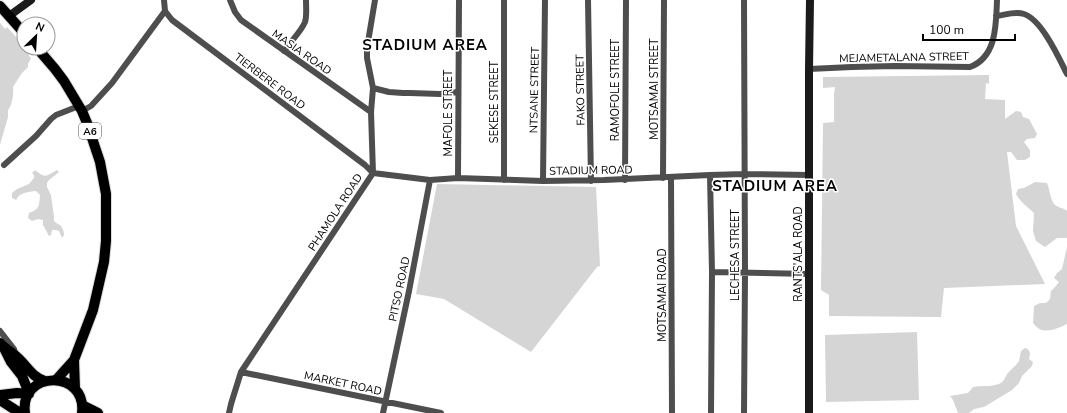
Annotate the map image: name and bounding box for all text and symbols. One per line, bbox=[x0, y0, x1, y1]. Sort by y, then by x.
north arrow bbox=[16, 16, 56, 56]
scale bar bbox=[923, 16, 1015, 42]
text: N bbox=[33, 19, 47, 36]
text: 100 m bbox=[929, 22, 964, 38]
street label: MASIA ROAD bbox=[269, 26, 335, 79]
district label: STADIUM AREA bbox=[362, 35, 488, 55]
street label: RAMOFOLE STREET bbox=[608, 38, 623, 141]
street label: MOTSAMAI STREET bbox=[647, 38, 662, 140]
street label: NTSANE STREET bbox=[526, 46, 543, 133]
street label: MEJAMETALANA STREET bbox=[839, 49, 969, 66]
street label: TIERBERE ROAD bbox=[231, 50, 308, 113]
street label: FAKO STREET bbox=[572, 54, 589, 126]
street label: SEKESE STREET bbox=[487, 61, 502, 143]
street label: MAFOLE STREET bbox=[441, 69, 456, 156]
road number: A6 bbox=[79, 123, 101, 139]
street label: STADIUM ROAD bbox=[549, 162, 633, 179]
street label: PHAMOLA ROAD bbox=[305, 171, 366, 254]
district label: STADIUM AREA bbox=[712, 176, 838, 196]
street label: RANTS'ALA ROAD bbox=[791, 206, 806, 302]
street label: LECHESA STREET bbox=[728, 209, 743, 301]
street label: MOTSAMAI ROAD bbox=[655, 248, 670, 342]
street label: PITSO ROAD bbox=[385, 255, 414, 323]
street label: MARKET ROAD bbox=[303, 368, 383, 399]

